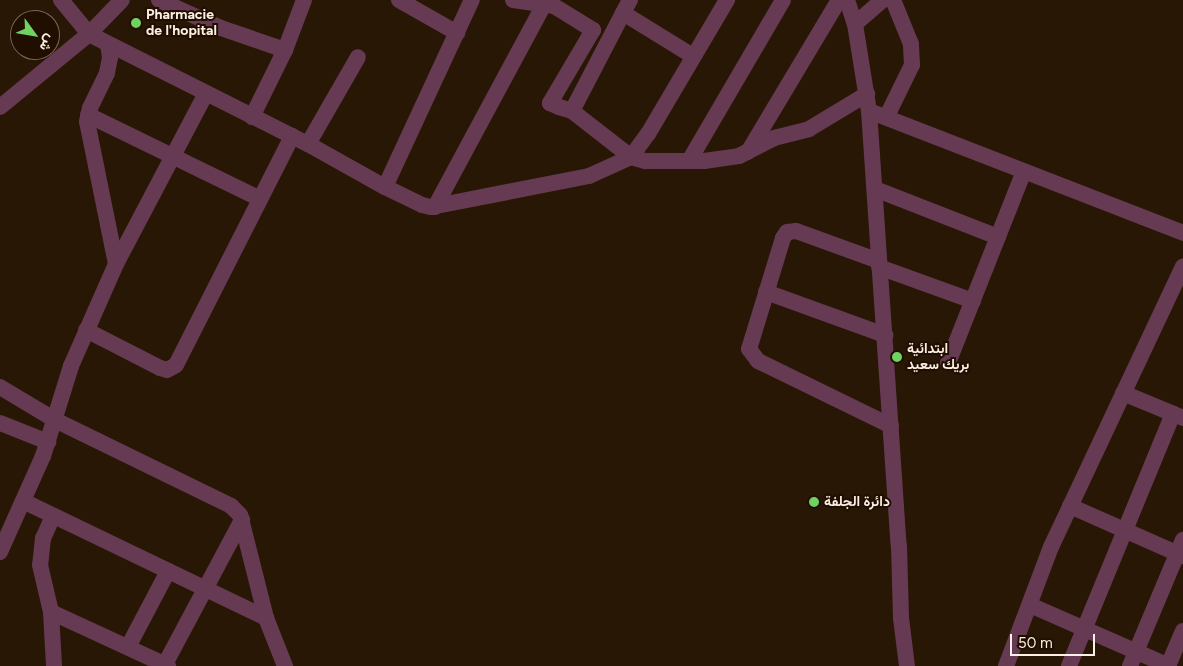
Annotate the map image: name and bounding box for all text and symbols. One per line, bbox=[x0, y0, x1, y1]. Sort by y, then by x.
place label: Pharmacie de l'hopital bbox=[146, 7, 217, 40]
north arrow bbox=[10, 10, 60, 60]
marker: Pharmacie de l'hopital bbox=[130, 17, 142, 29]
text: ش bbox=[36, 31, 59, 54]
place label: ابتدائية بريك سعيد bbox=[907, 341, 969, 374]
marker: ابتدائية بريك سعيد bbox=[891, 351, 903, 363]
place label: دائرة الجلفة bbox=[824, 494, 890, 510]
marker: دائرة الجلفة bbox=[808, 496, 820, 508]
scale bar bbox=[1013, 624, 1098, 656]
text: 50 m bbox=[1018, 634, 1053, 652]

